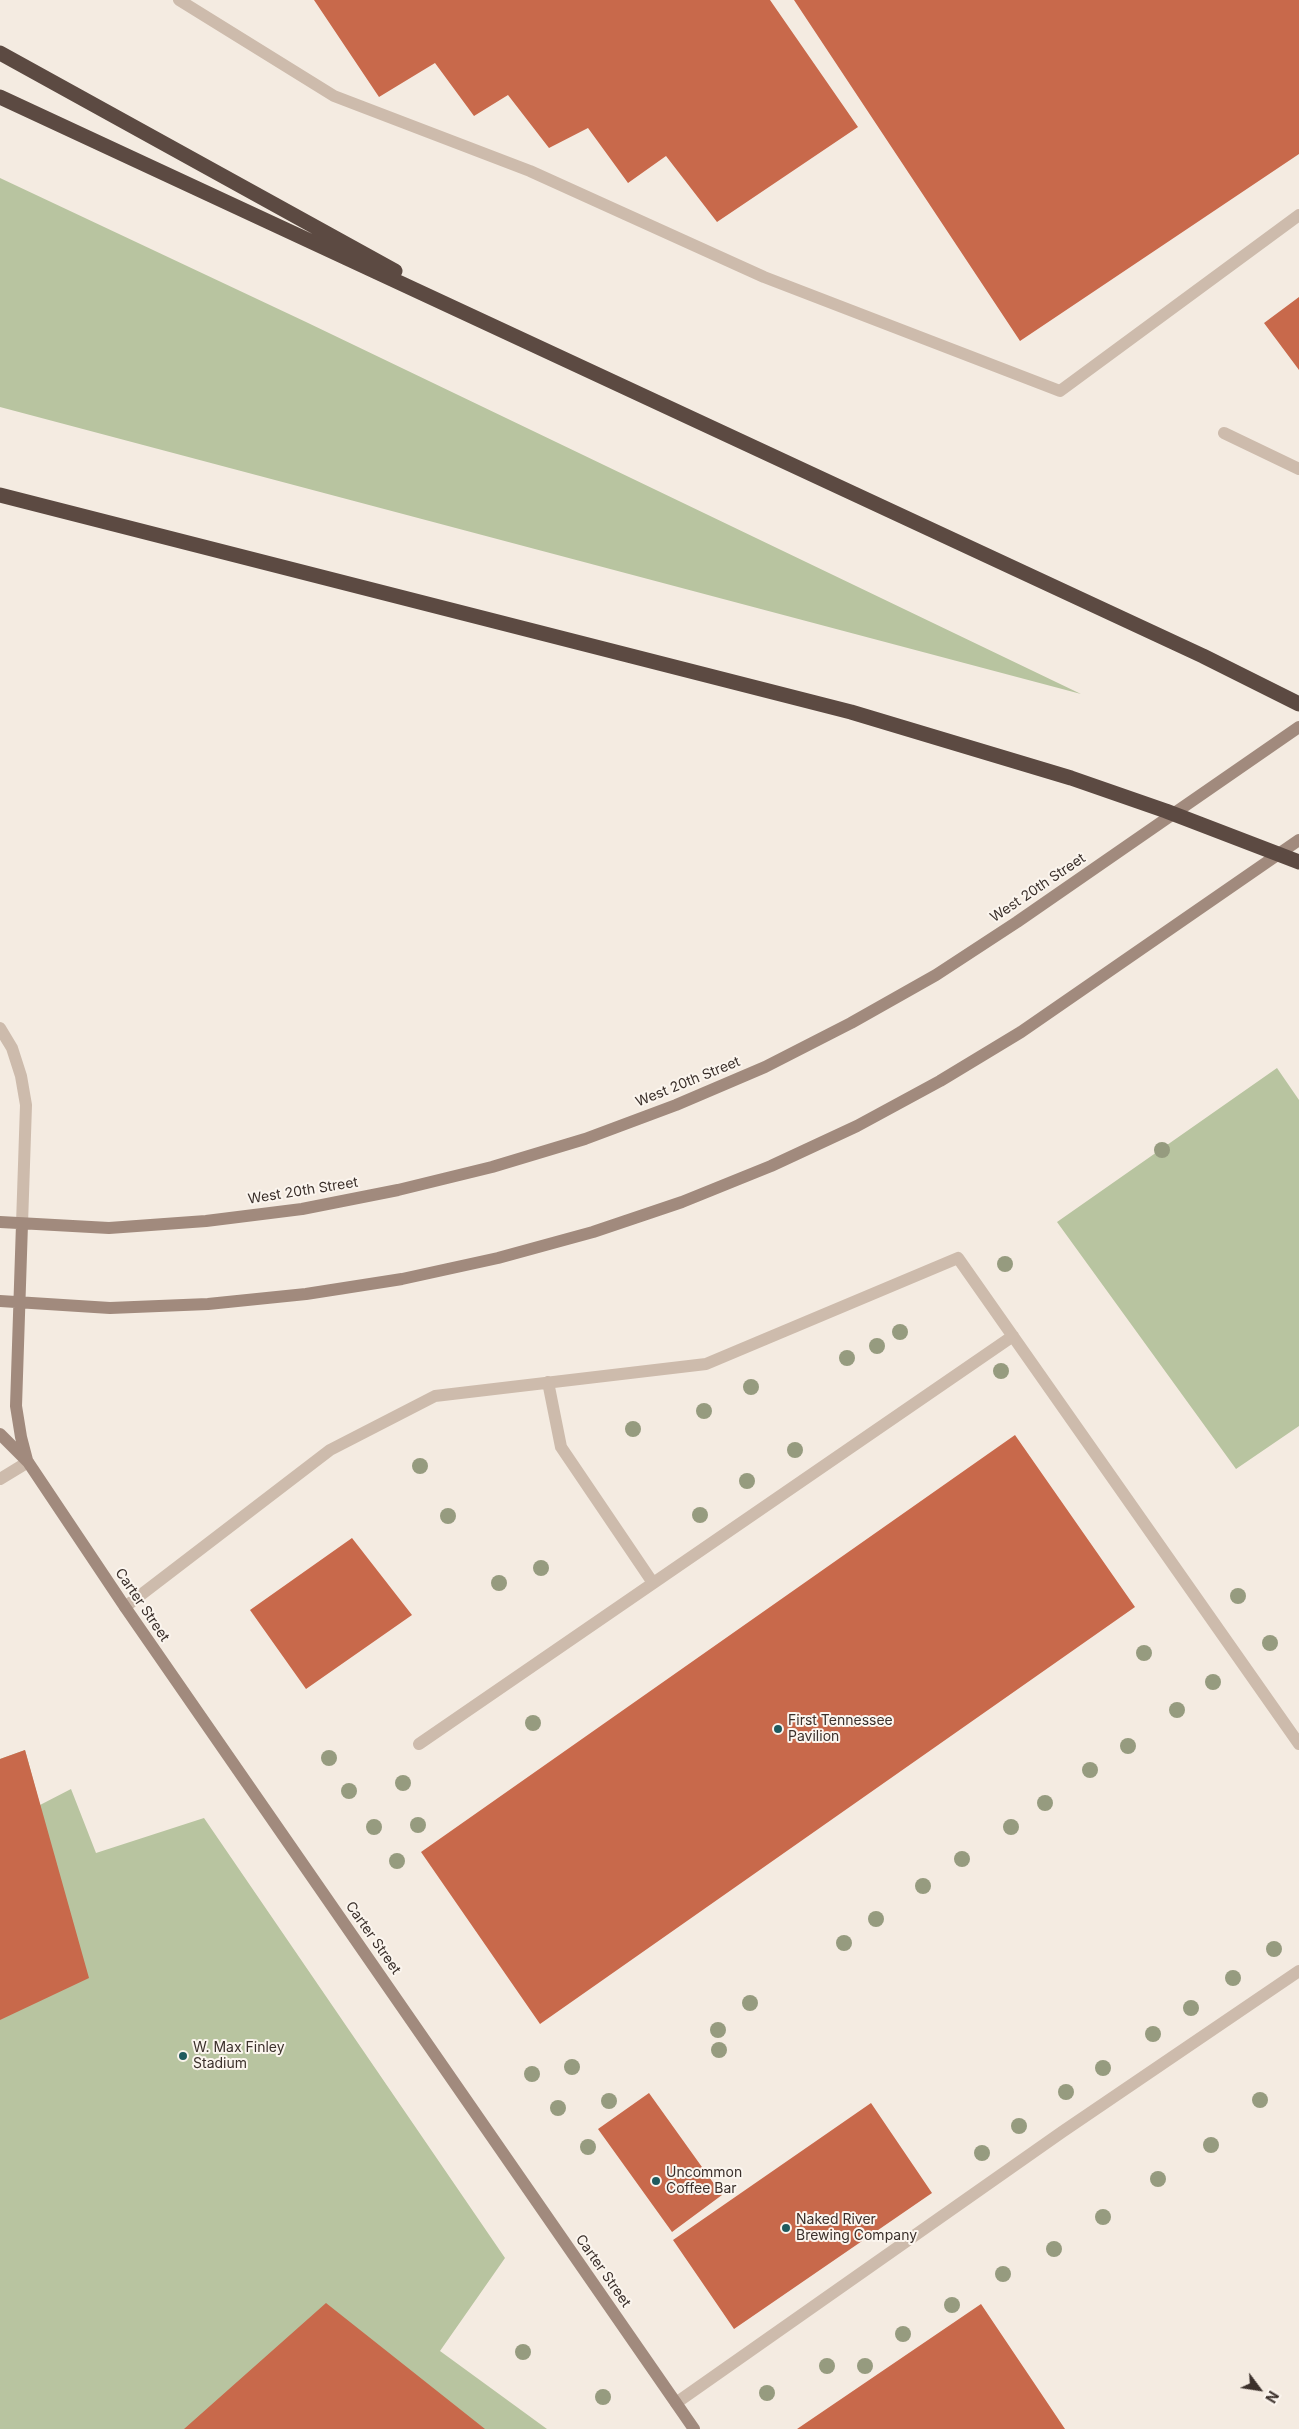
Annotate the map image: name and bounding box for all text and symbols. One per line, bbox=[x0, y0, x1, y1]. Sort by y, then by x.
street label: West 20th Street bbox=[987, 850, 1089, 926]
street label: West 20th Street bbox=[633, 1053, 743, 1111]
street label: West 20th Street bbox=[247, 1174, 359, 1208]
street label: Carter Street bbox=[111, 1565, 173, 1645]
place label: First Tennessee Pavilion bbox=[788, 1713, 893, 1745]
marker: First Tennessee Pavilion bbox=[772, 1723, 784, 1735]
street label: Carter Street bbox=[342, 1898, 404, 1978]
place label: W. Max Finley Stadium bbox=[193, 2040, 285, 2072]
marker: W. Max Finley Stadium bbox=[177, 2050, 189, 2062]
place label: Uncommon Coffee Bar bbox=[666, 2165, 742, 2198]
marker: Uncommon Coffee Bar bbox=[650, 2175, 662, 2187]
place label: Naked River Brewing Company bbox=[796, 2212, 917, 2244]
marker: Naked River Brewing Company bbox=[780, 2222, 792, 2234]
street label: Carter Street bbox=[572, 2231, 634, 2311]
north arrow bbox=[1234, 2364, 1284, 2414]
text: N bbox=[1262, 2388, 1282, 2406]

